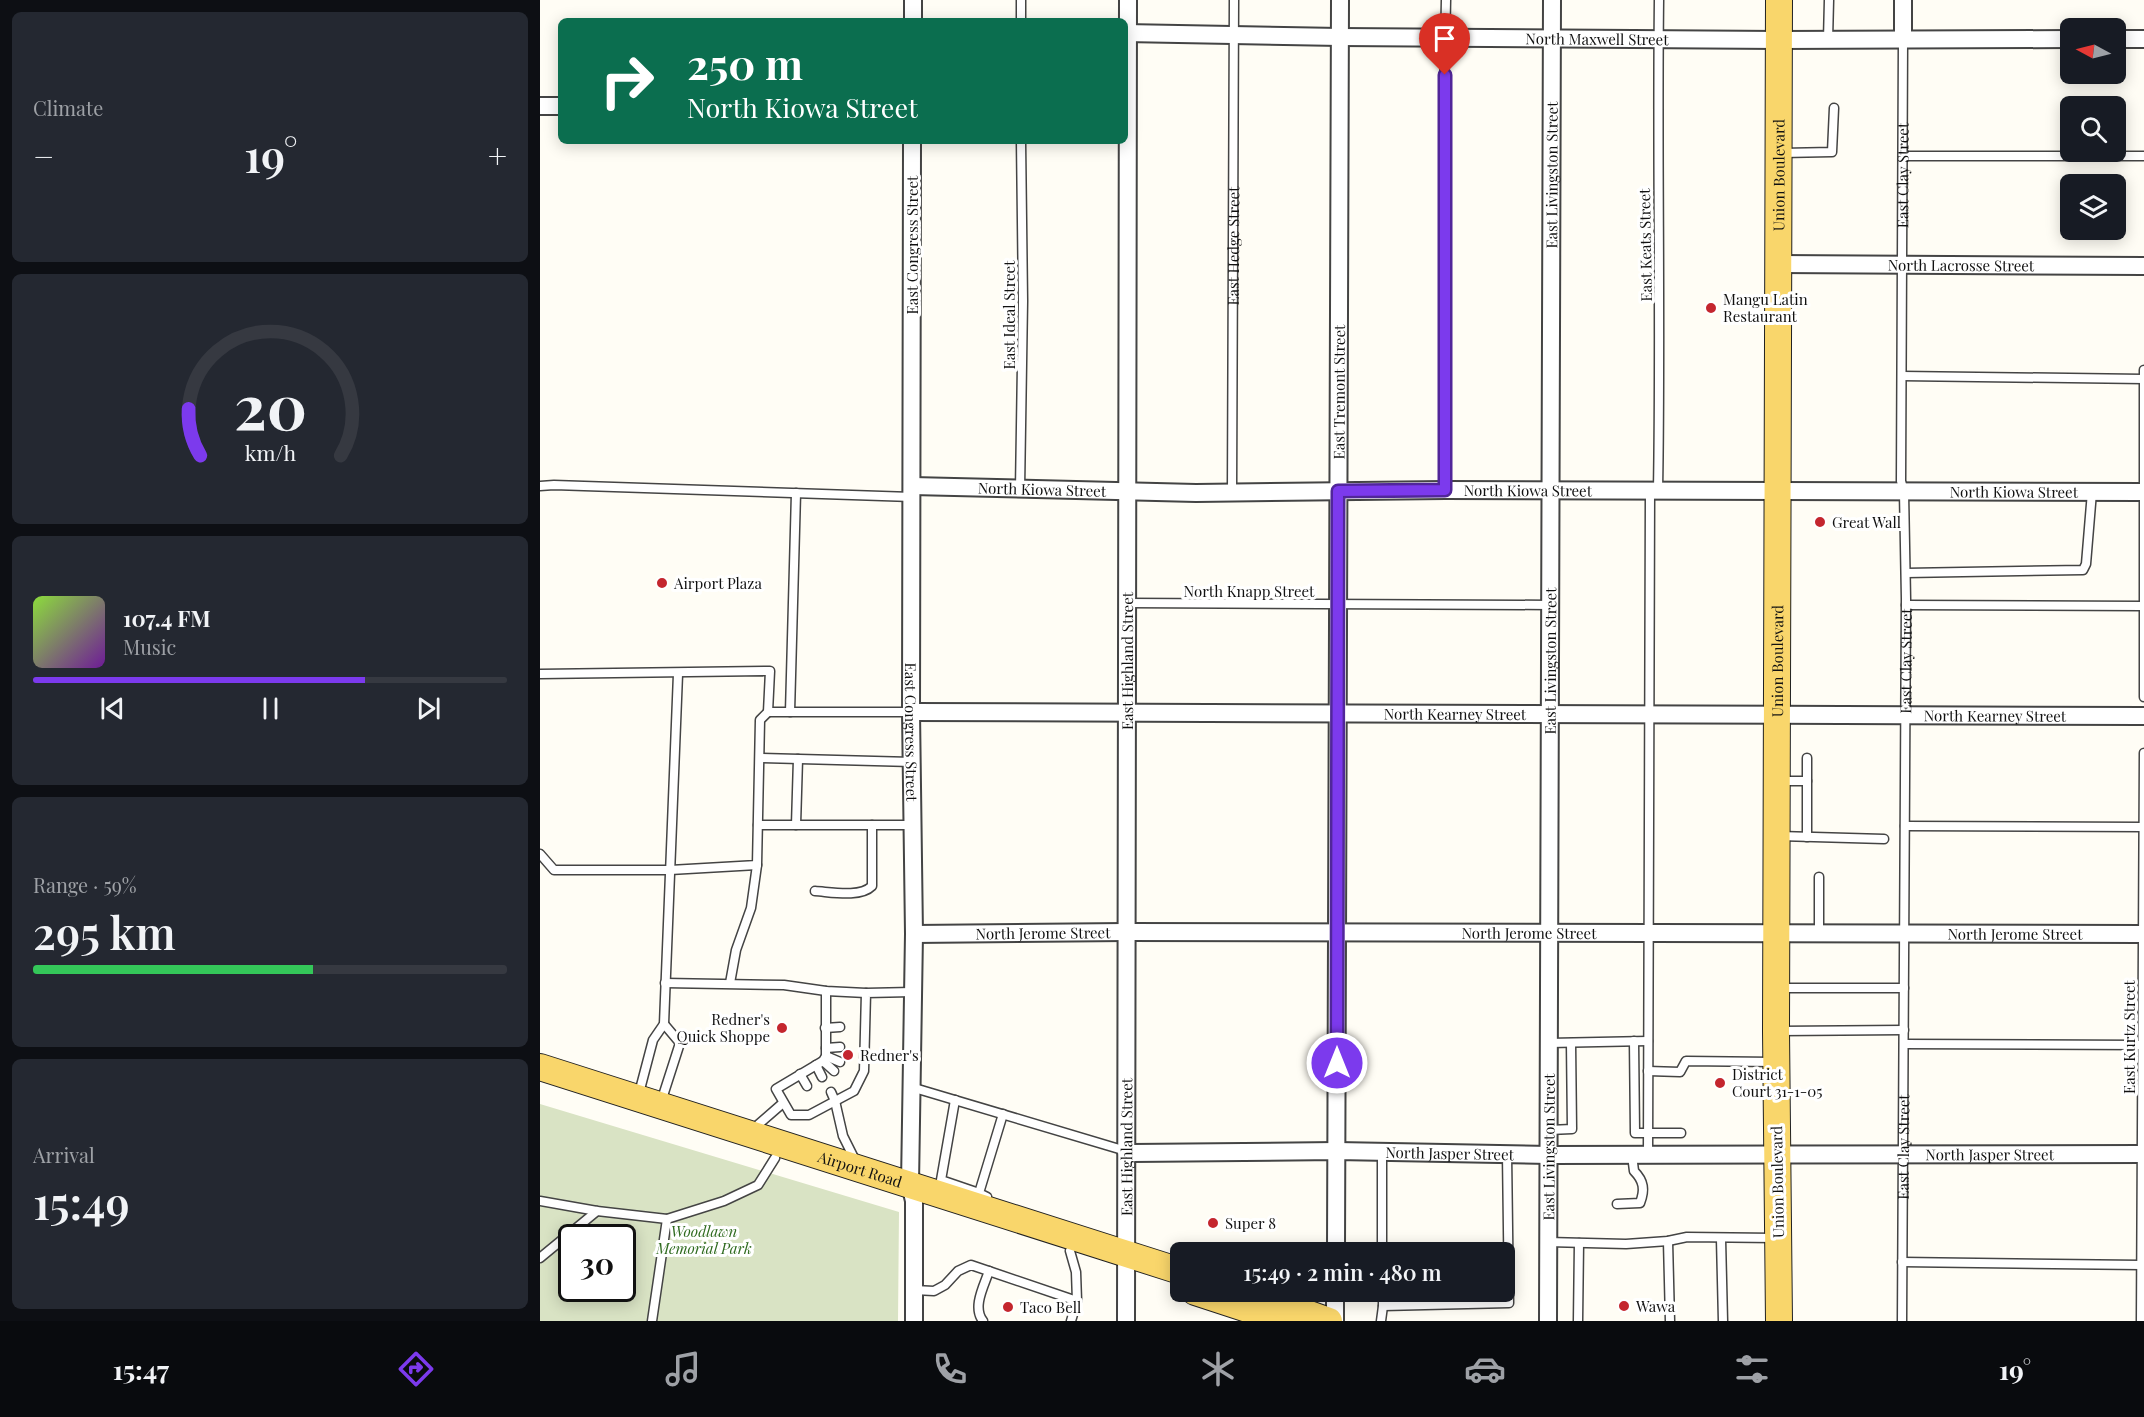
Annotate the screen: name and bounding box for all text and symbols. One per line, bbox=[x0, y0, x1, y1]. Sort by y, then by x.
pin bbox=[1419, 13, 1470, 75]
north arrow bbox=[2060, 18, 2126, 84]
map controls bbox=[2060, 18, 2126, 240]
icon: arrive bbox=[1428, 22, 1461, 55]
street label: North Maxwell Street bbox=[1525, 28, 1669, 49]
text: 250 m bbox=[687, 35, 803, 91]
icon: right bbox=[588, 42, 666, 120]
text: North Kiowa Street bbox=[687, 89, 918, 125]
text: Climate bbox=[33, 94, 103, 121]
button: search bbox=[2060, 96, 2126, 162]
street label: East Livingston Street bbox=[1541, 101, 1562, 249]
street label: Union Boulevard bbox=[1768, 119, 1789, 231]
street label: East Clay Street bbox=[1892, 122, 1913, 228]
text: 19° bbox=[244, 124, 298, 184]
text: − bbox=[33, 133, 54, 177]
text: + bbox=[488, 133, 507, 177]
button: layers bbox=[2060, 174, 2126, 240]
street label: East Congress Street bbox=[902, 175, 922, 314]
street label: East Hedge Street bbox=[1223, 186, 1243, 306]
street label: East Keats Street bbox=[1634, 188, 1656, 302]
street label: North Lacrosse Street bbox=[1888, 255, 2035, 275]
street label: East Ideal Street bbox=[999, 260, 1019, 370]
place label: Mangu Latin Restaurant bbox=[1723, 289, 1808, 326]
marker: Mangu Latin Restaurant bbox=[1704, 301, 1718, 315]
street label: East Tremont Street bbox=[1329, 324, 1349, 459]
text: 20 bbox=[234, 362, 306, 446]
text: km/h bbox=[244, 438, 296, 466]
street label: North Kiowa Street bbox=[978, 478, 1107, 501]
street label: North Kiowa Street bbox=[1464, 480, 1593, 500]
street label: North Kiowa Street bbox=[1950, 481, 2079, 502]
place label: Great Wall bbox=[1832, 512, 1901, 532]
marker: Great Wall bbox=[1813, 515, 1827, 529]
place label: Airport Plaza bbox=[673, 573, 762, 593]
marker: Airport Plaza bbox=[655, 576, 669, 590]
street label: North Knapp Street bbox=[1184, 581, 1315, 601]
street label: East Livingston Street bbox=[1540, 587, 1560, 735]
street label: East Highland Street bbox=[1117, 591, 1137, 730]
text: 107.4 FM bbox=[123, 603, 211, 633]
street label: Union Boulevard bbox=[1767, 605, 1787, 717]
street label: East Clay Street bbox=[1895, 608, 1916, 714]
text: Music bbox=[123, 633, 176, 660]
street label: East Congress Street bbox=[901, 663, 922, 802]
icon: previous bbox=[96, 692, 129, 725]
icon: pause bbox=[254, 692, 287, 725]
icon: next bbox=[412, 692, 445, 725]
street label: North Kearney Street bbox=[1384, 704, 1527, 724]
street label: North Kearney Street bbox=[1924, 705, 2067, 726]
text: Range · 59% bbox=[33, 871, 137, 898]
text: 295 km bbox=[33, 901, 176, 961]
street label: North Jerome Street bbox=[975, 922, 1111, 943]
street label: North Jerome Street bbox=[1461, 923, 1597, 943]
street label: North Jerome Street bbox=[1947, 924, 2083, 944]
street label: East Kurtz Street bbox=[2119, 979, 2139, 1094]
place label: Redner's Quick Shoppe bbox=[677, 1009, 770, 1046]
marker: Redner's Quick Shoppe bbox=[775, 1021, 789, 1035]
position arrow bbox=[1305, 1031, 1369, 1095]
place label: Redner's bbox=[860, 1045, 919, 1065]
marker: Redner's bbox=[841, 1048, 855, 1062]
place label: District Court 31-1-05 bbox=[1732, 1064, 1822, 1101]
street label: East Livingston Street bbox=[1538, 1073, 1559, 1221]
marker: District Court 31-1-05 bbox=[1713, 1076, 1727, 1090]
street label: East Highland Street bbox=[1116, 1077, 1136, 1216]
street label: East Clay Street bbox=[1893, 1094, 1913, 1200]
street label: Union Boulevard bbox=[1766, 1126, 1788, 1238]
text: Arrival bbox=[33, 1141, 95, 1168]
street label: North Jasper Street bbox=[1385, 1142, 1515, 1164]
street label: North Jasper Street bbox=[1925, 1144, 2055, 1164]
street label: Airport Road bbox=[815, 1146, 905, 1192]
text: 15:49 bbox=[33, 1171, 130, 1231]
place label: Super 8 bbox=[1225, 1213, 1276, 1233]
marker: Super 8 bbox=[1206, 1216, 1220, 1230]
park label: Woodlawn Memorial Park bbox=[655, 1221, 752, 1258]
speed limit sign: 30 bbox=[558, 1224, 636, 1302]
text: 15:49 · 2 min · 480 m bbox=[1243, 1257, 1442, 1287]
place label: Wawa bbox=[1635, 1296, 1676, 1316]
place label: Taco Bell bbox=[1020, 1297, 1081, 1317]
marker: Wawa bbox=[1617, 1299, 1631, 1313]
marker: Taco Bell bbox=[1001, 1300, 1015, 1314]
icon: directions bbox=[395, 1348, 437, 1390]
icon: music bbox=[662, 1348, 704, 1390]
icon: phone bbox=[929, 1348, 971, 1390]
icon: climate bbox=[1197, 1348, 1239, 1390]
icon: car bbox=[1464, 1348, 1506, 1390]
icon: filters bbox=[1731, 1348, 1773, 1390]
text: 15:47 bbox=[113, 1351, 169, 1387]
text: 19° bbox=[1999, 1351, 2031, 1387]

